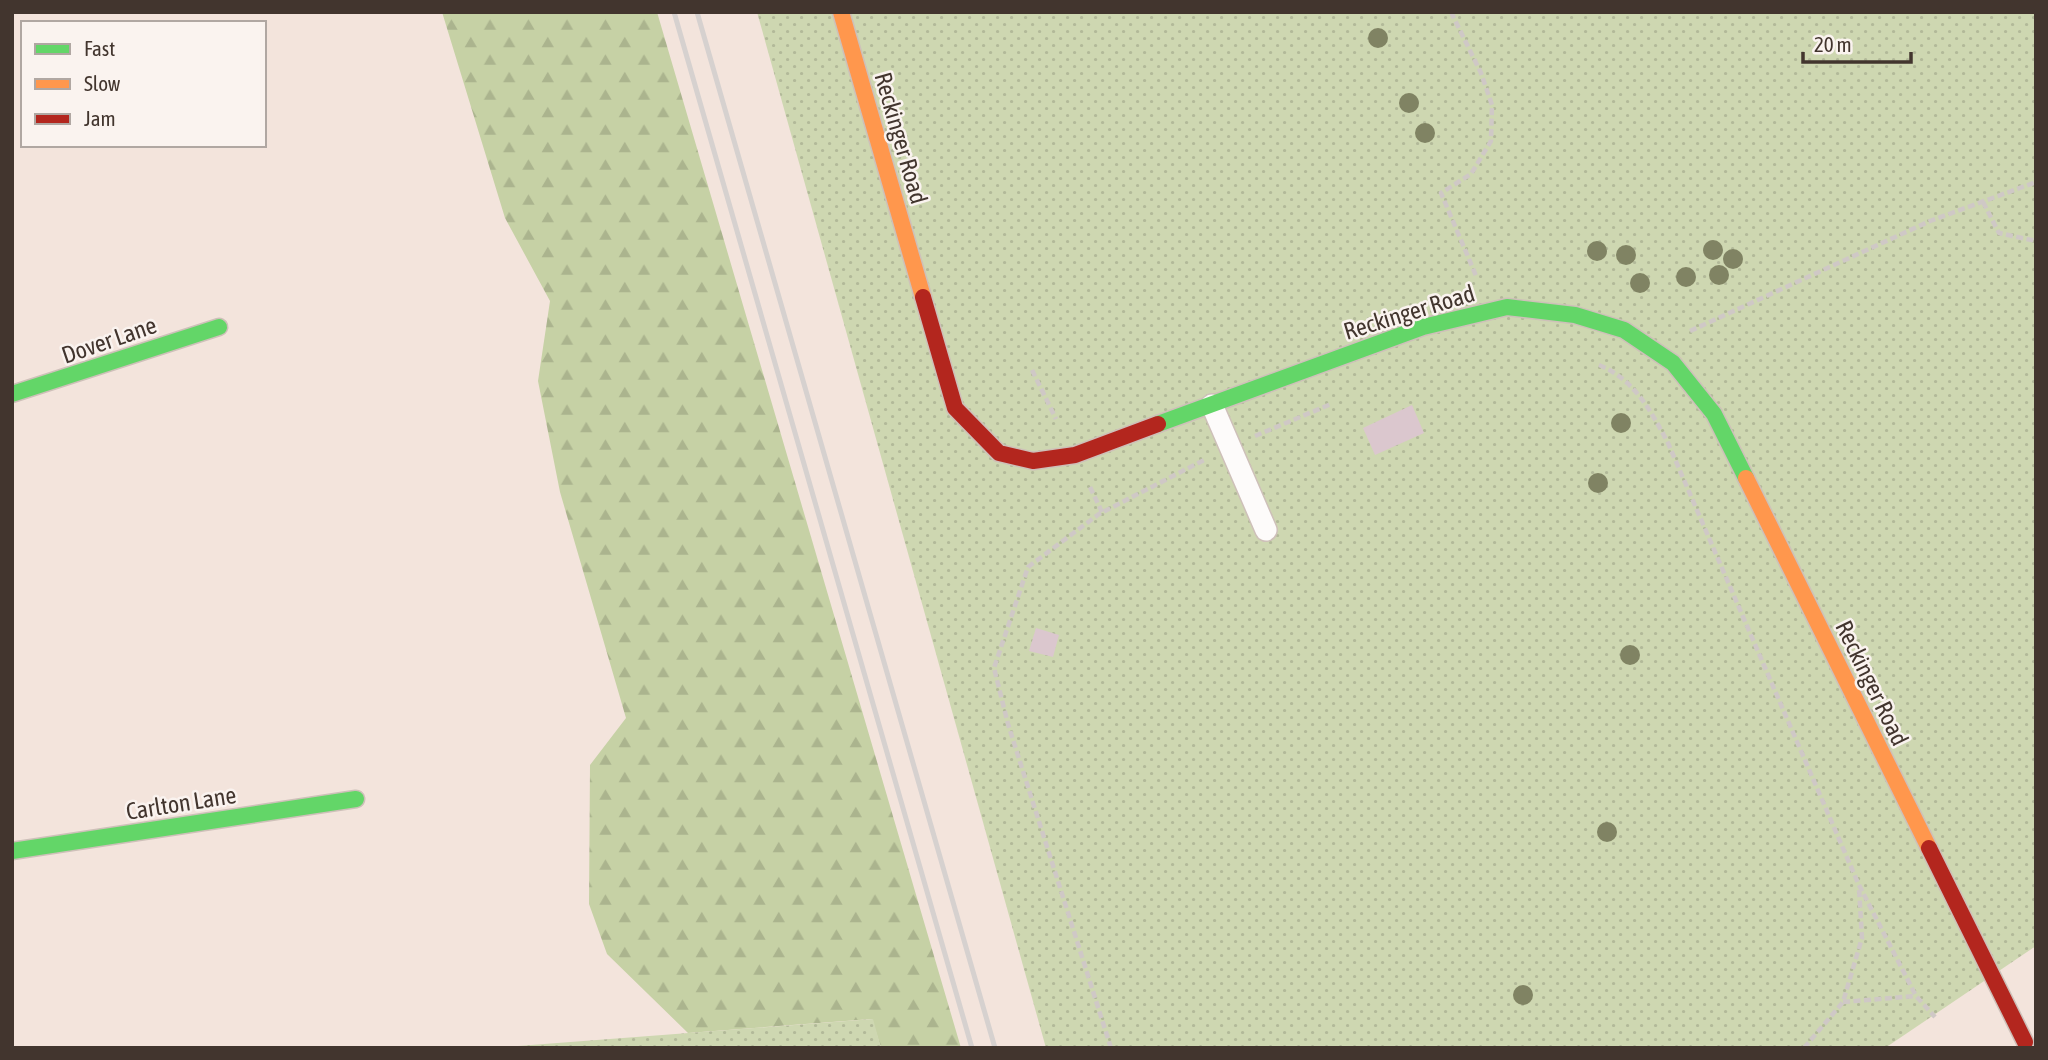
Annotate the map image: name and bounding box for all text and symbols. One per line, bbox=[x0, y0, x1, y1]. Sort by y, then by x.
legend bbox=[21, 21, 266, 147]
scale bar bbox=[1803, 21, 1912, 65]
text: 20 m bbox=[1814, 32, 1852, 56]
text: Fast bbox=[84, 36, 115, 60]
street label: Reckinger Road bbox=[869, 69, 933, 207]
text: Slow bbox=[84, 71, 121, 95]
text: Jam bbox=[84, 106, 116, 130]
street label: Reckinger Road bbox=[1340, 279, 1478, 345]
street label: Dover Lane bbox=[58, 311, 160, 369]
street label: Reckinger Road bbox=[1830, 616, 1914, 750]
street label: Carlton Lane bbox=[124, 781, 238, 825]

